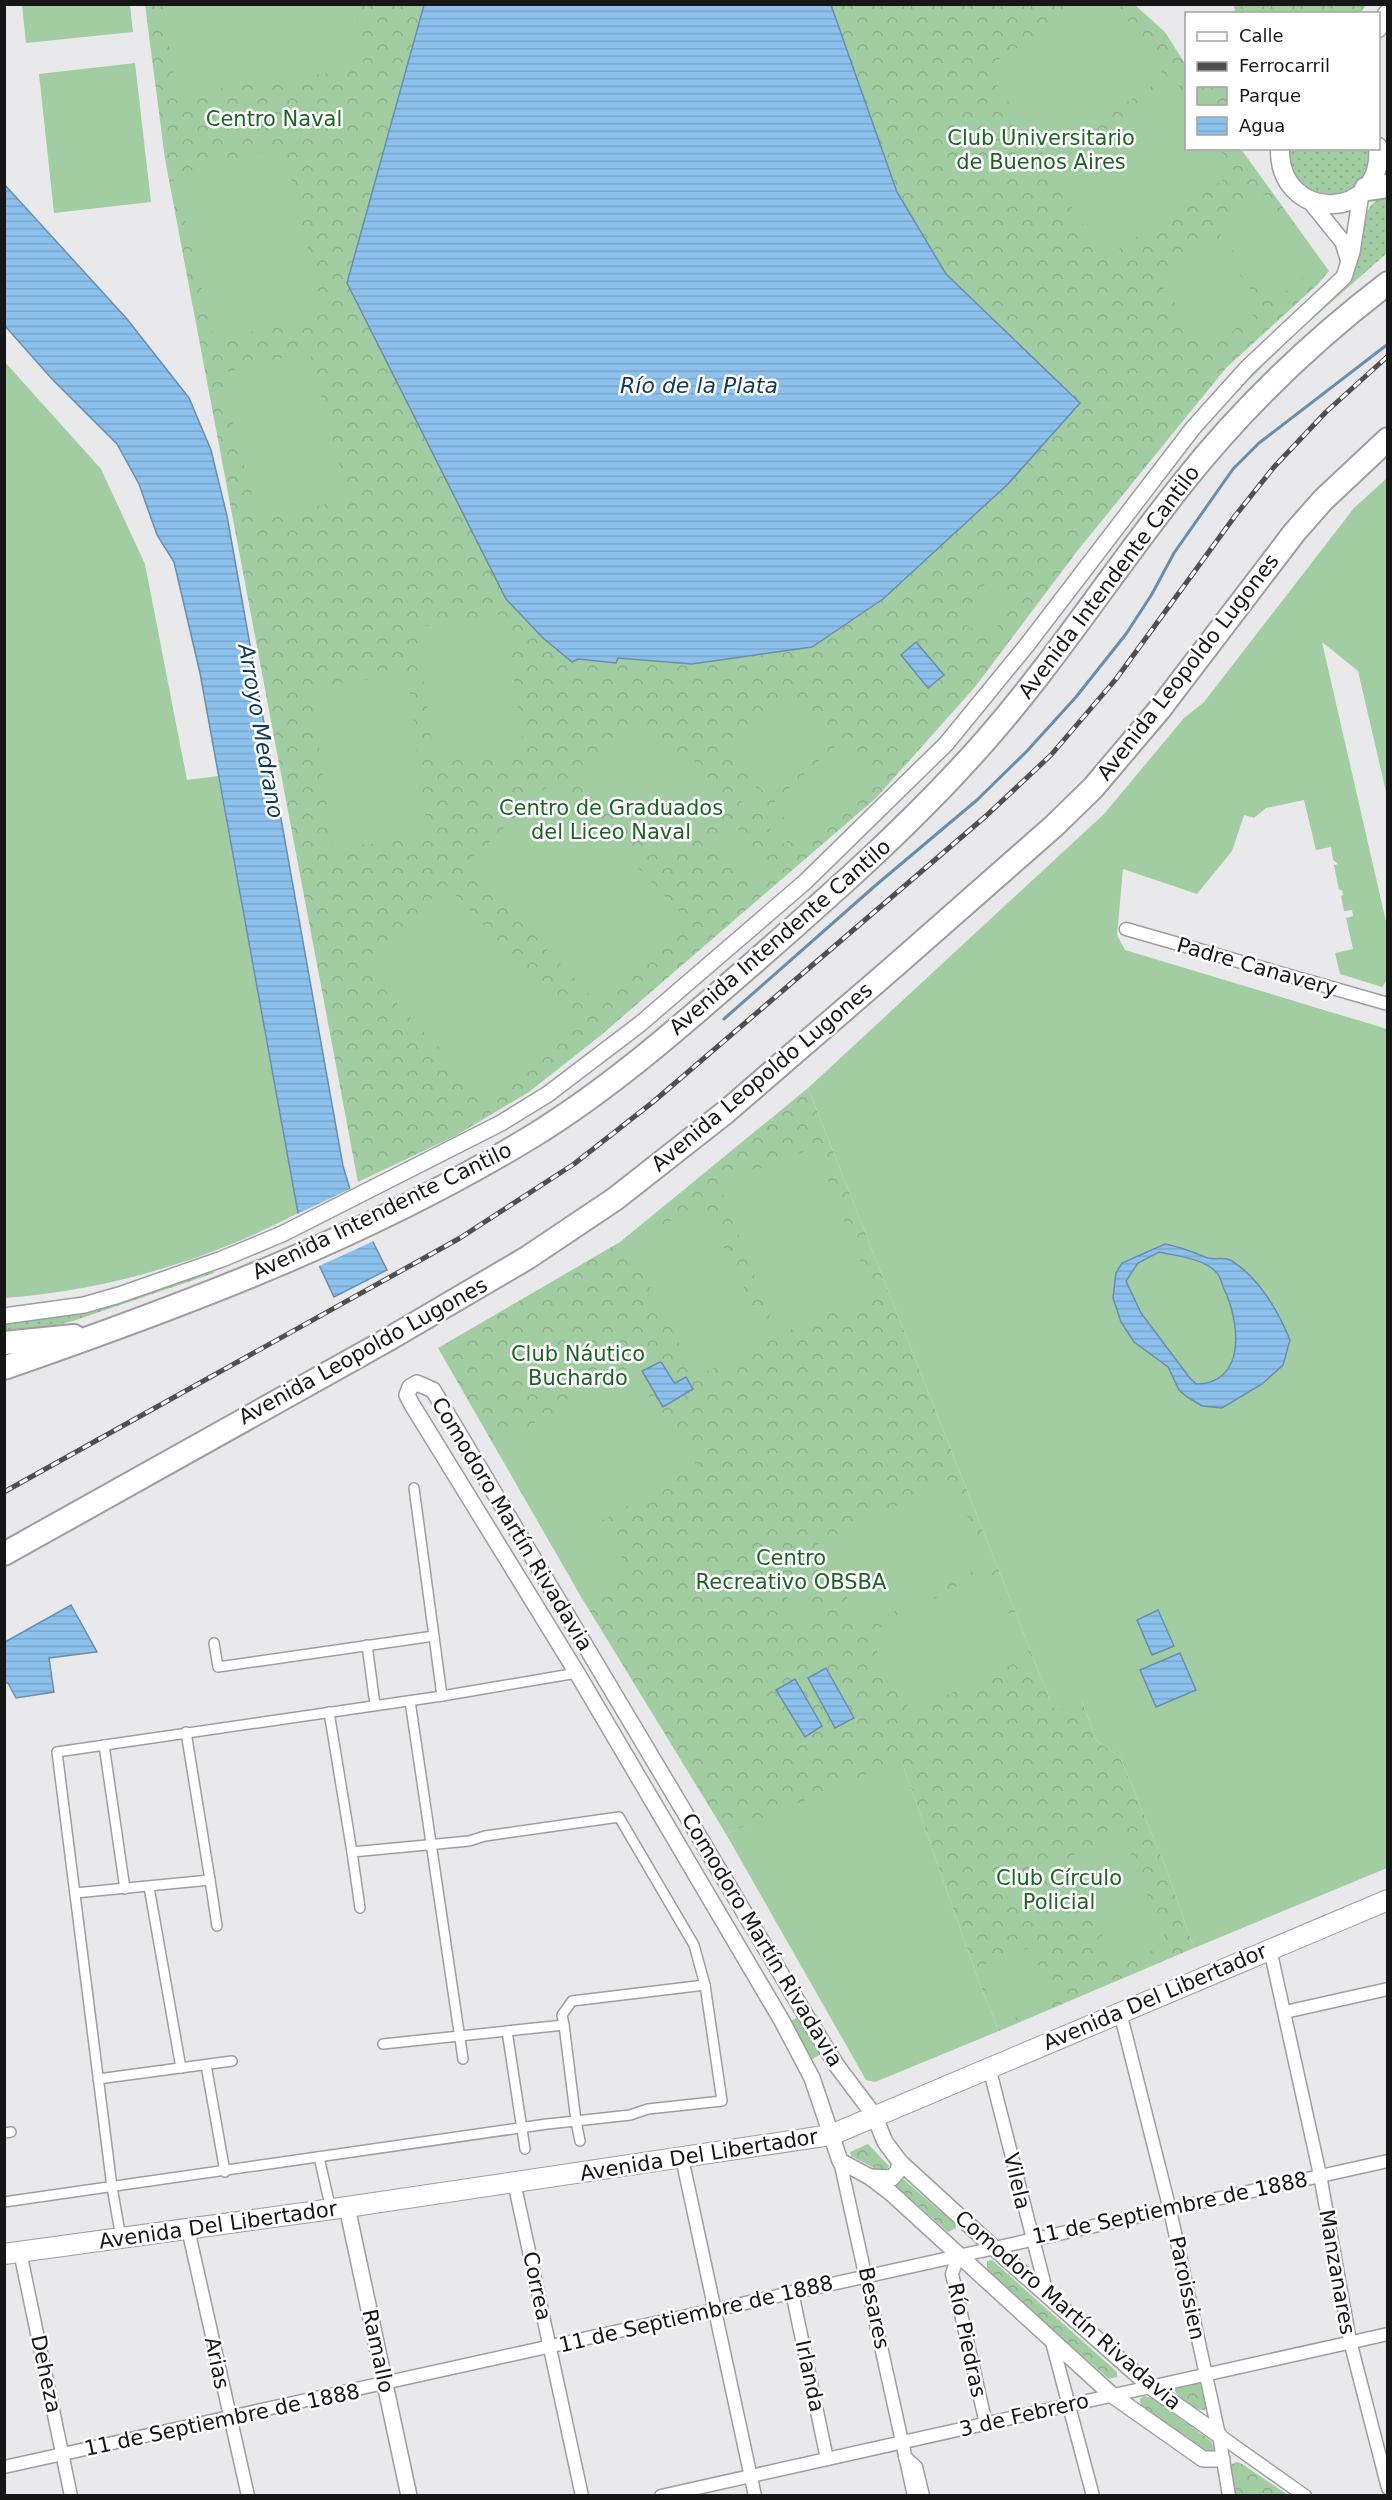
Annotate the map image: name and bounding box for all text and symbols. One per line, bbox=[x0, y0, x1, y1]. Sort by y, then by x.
legend bbox=[1185, 12, 1380, 150]
text: Calle bbox=[1239, 25, 1284, 46]
text: Ferrocarril bbox=[1239, 55, 1330, 76]
text: Parque bbox=[1239, 85, 1301, 106]
park label: Centro Naval bbox=[206, 107, 342, 131]
text: Agua bbox=[1239, 115, 1285, 136]
park label: Club Universitario de Buenos Aires bbox=[947, 126, 1135, 174]
water label: Río de la Plata bbox=[620, 373, 778, 398]
street label: Avenida Intendente Cantilo bbox=[1014, 461, 1204, 703]
street label: Avenida Leopoldo Lugones bbox=[1092, 549, 1284, 785]
water label: Arroyo Medrano bbox=[233, 640, 289, 820]
park label: Centro de Graduados del Liceo Naval bbox=[499, 796, 723, 844]
street label: Avenida Intendente Cantilo bbox=[664, 834, 896, 1040]
street label: Padre Canavery bbox=[1174, 933, 1340, 1001]
street label: Avenida Leopoldo Lugones bbox=[647, 978, 877, 1176]
street label: Avenida Intendente Cantilo bbox=[248, 1138, 516, 1284]
street label: Avenida Leopoldo Lugones bbox=[235, 1273, 491, 1429]
park label: Club Náutico Buchardo bbox=[511, 1342, 645, 1390]
street label: Comodoro Martín Rivadavia bbox=[427, 1393, 597, 1655]
park label: Centro Recreativo OBSBA bbox=[696, 1546, 887, 1594]
street label: Comodoro Martín Rivadavia bbox=[677, 1809, 847, 2071]
park label: Club Círculo Policial bbox=[996, 1866, 1122, 1914]
street label: Avenida Del Libertador bbox=[1040, 1939, 1271, 2055]
street label: Avenida Del Libertador bbox=[578, 2124, 820, 2186]
street label: Vilela bbox=[999, 2150, 1035, 2212]
street label: 11 de Septiembre de 1888 bbox=[1030, 2167, 1310, 2249]
street label: Avenida Del Libertador bbox=[97, 2196, 339, 2254]
street label: Comodoro Martín Rivadavia bbox=[950, 2205, 1186, 2415]
street label: Manzanares bbox=[1314, 2208, 1360, 2336]
street label: Paroissien bbox=[1164, 2234, 1210, 2342]
street label: Correa bbox=[518, 2249, 556, 2323]
street label: Besares bbox=[854, 2265, 894, 2351]
street label: 11 de Septiembre de 1888 bbox=[556, 2271, 836, 2357]
street label: Río Piedras bbox=[943, 2280, 991, 2400]
street label: Ramallo bbox=[357, 2307, 399, 2395]
street label: Deheza bbox=[26, 2333, 66, 2415]
street label: Arias bbox=[200, 2335, 234, 2391]
street label: Irlanda bbox=[791, 2338, 829, 2414]
street label: 11 de Septiembre de 1888 bbox=[82, 2379, 362, 2461]
street label: 3 de Febrero bbox=[957, 2388, 1091, 2442]

